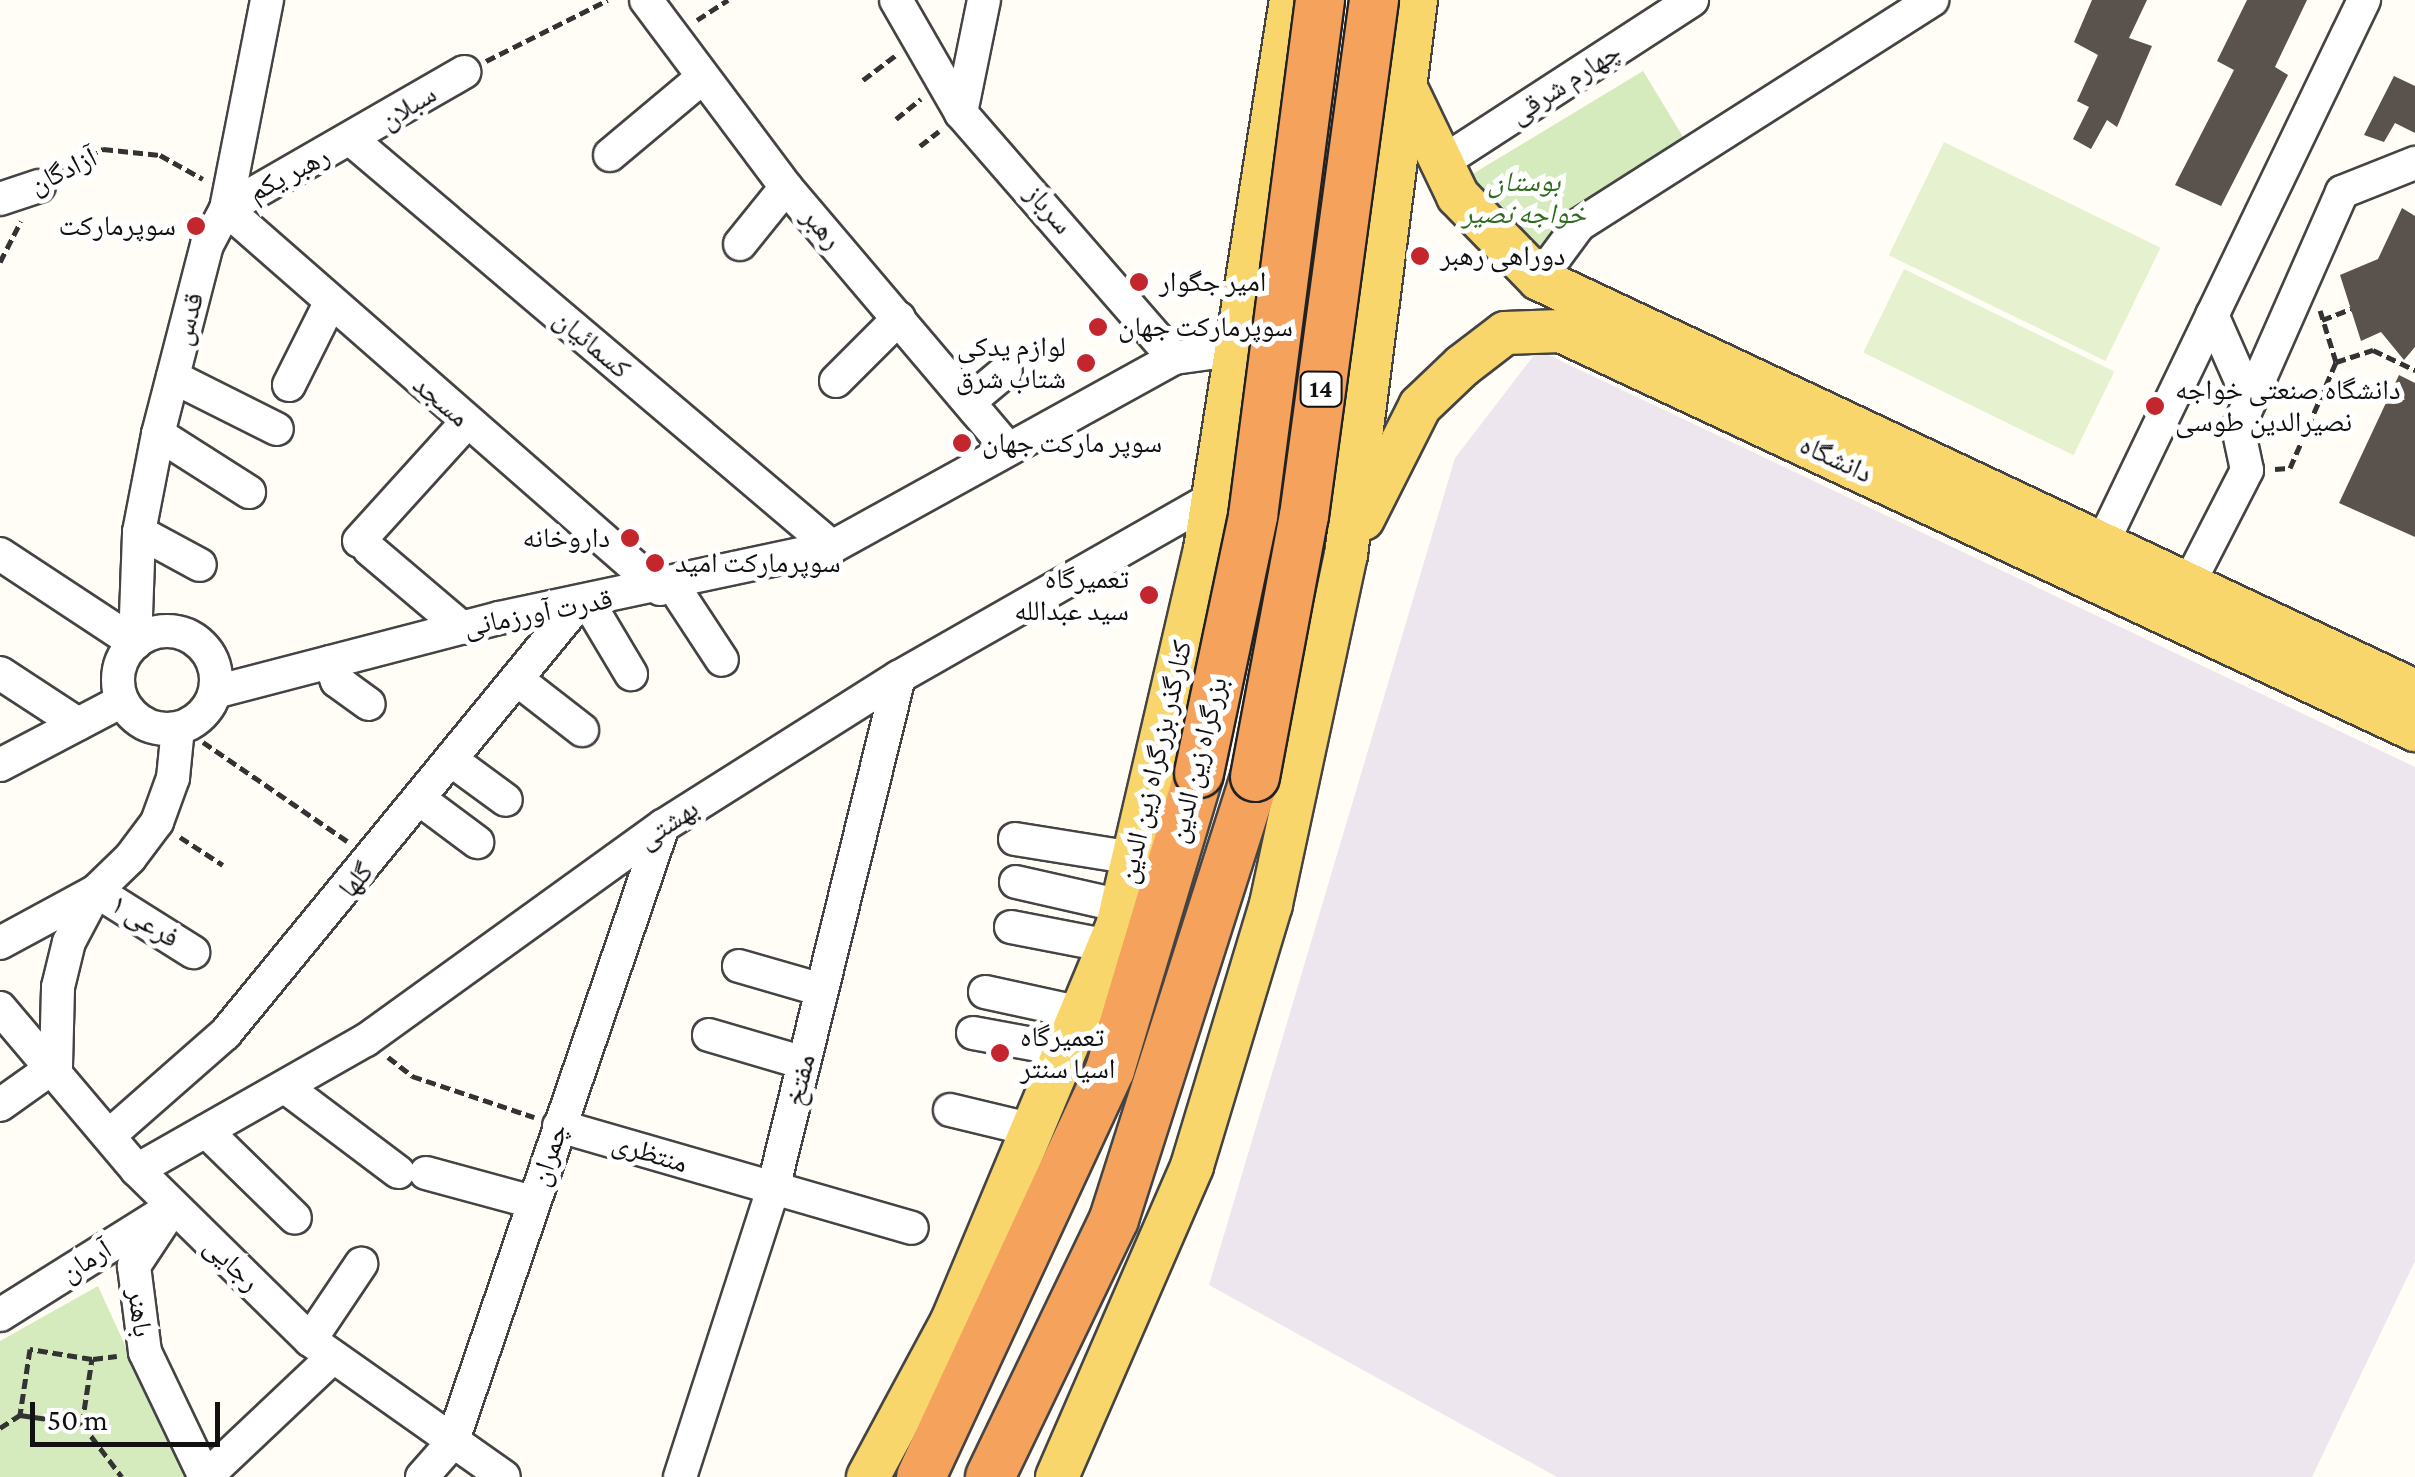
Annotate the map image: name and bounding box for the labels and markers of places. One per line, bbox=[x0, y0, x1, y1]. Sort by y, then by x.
place label: سوپرمارکت bbox=[58, 209, 176, 243]
marker: سوپرمارکت bbox=[185, 215, 207, 237]
place label: دوراهی رهبر bbox=[1440, 239, 1565, 273]
marker: دوراهی رهبر bbox=[1409, 245, 1431, 267]
place label: امیر جگوار bbox=[1159, 265, 1266, 299]
marker: امیر جگوار bbox=[1128, 271, 1150, 293]
place label: سوپرمارکت جهان bbox=[1118, 310, 1293, 344]
marker: سوپرمارکت جهان bbox=[1087, 316, 1109, 338]
place label: لوازم یدکی شتاب شرق bbox=[956, 330, 1066, 396]
marker: لوازم یدکی شتاب شرق bbox=[1075, 352, 1097, 374]
place label: دانشگاه صنعتی خواجه نصیرالدین طوسی bbox=[2175, 373, 2401, 439]
marker: دانشگاه صنعتی خواجه نصیرالدین طوسی bbox=[2144, 395, 2166, 417]
place label: سوپر مارکت جهان bbox=[982, 426, 1162, 460]
marker: سوپر مارکت جهان bbox=[951, 432, 973, 454]
place label: داروخانه bbox=[523, 521, 610, 555]
marker: داروخانه bbox=[619, 527, 641, 549]
place label: سوپرمارکت امید bbox=[675, 546, 841, 580]
marker: سوپرمارکت امید bbox=[644, 552, 666, 574]
place label: تعمیرگاه سید عبدالله bbox=[1014, 562, 1129, 628]
marker: تعمیرگاه سید عبدالله bbox=[1138, 584, 1160, 606]
place label: تعمیرگاه اسیا سنتر bbox=[1020, 1020, 1115, 1086]
marker: تعمیرگاه اسیا سنتر bbox=[989, 1042, 1011, 1064]

